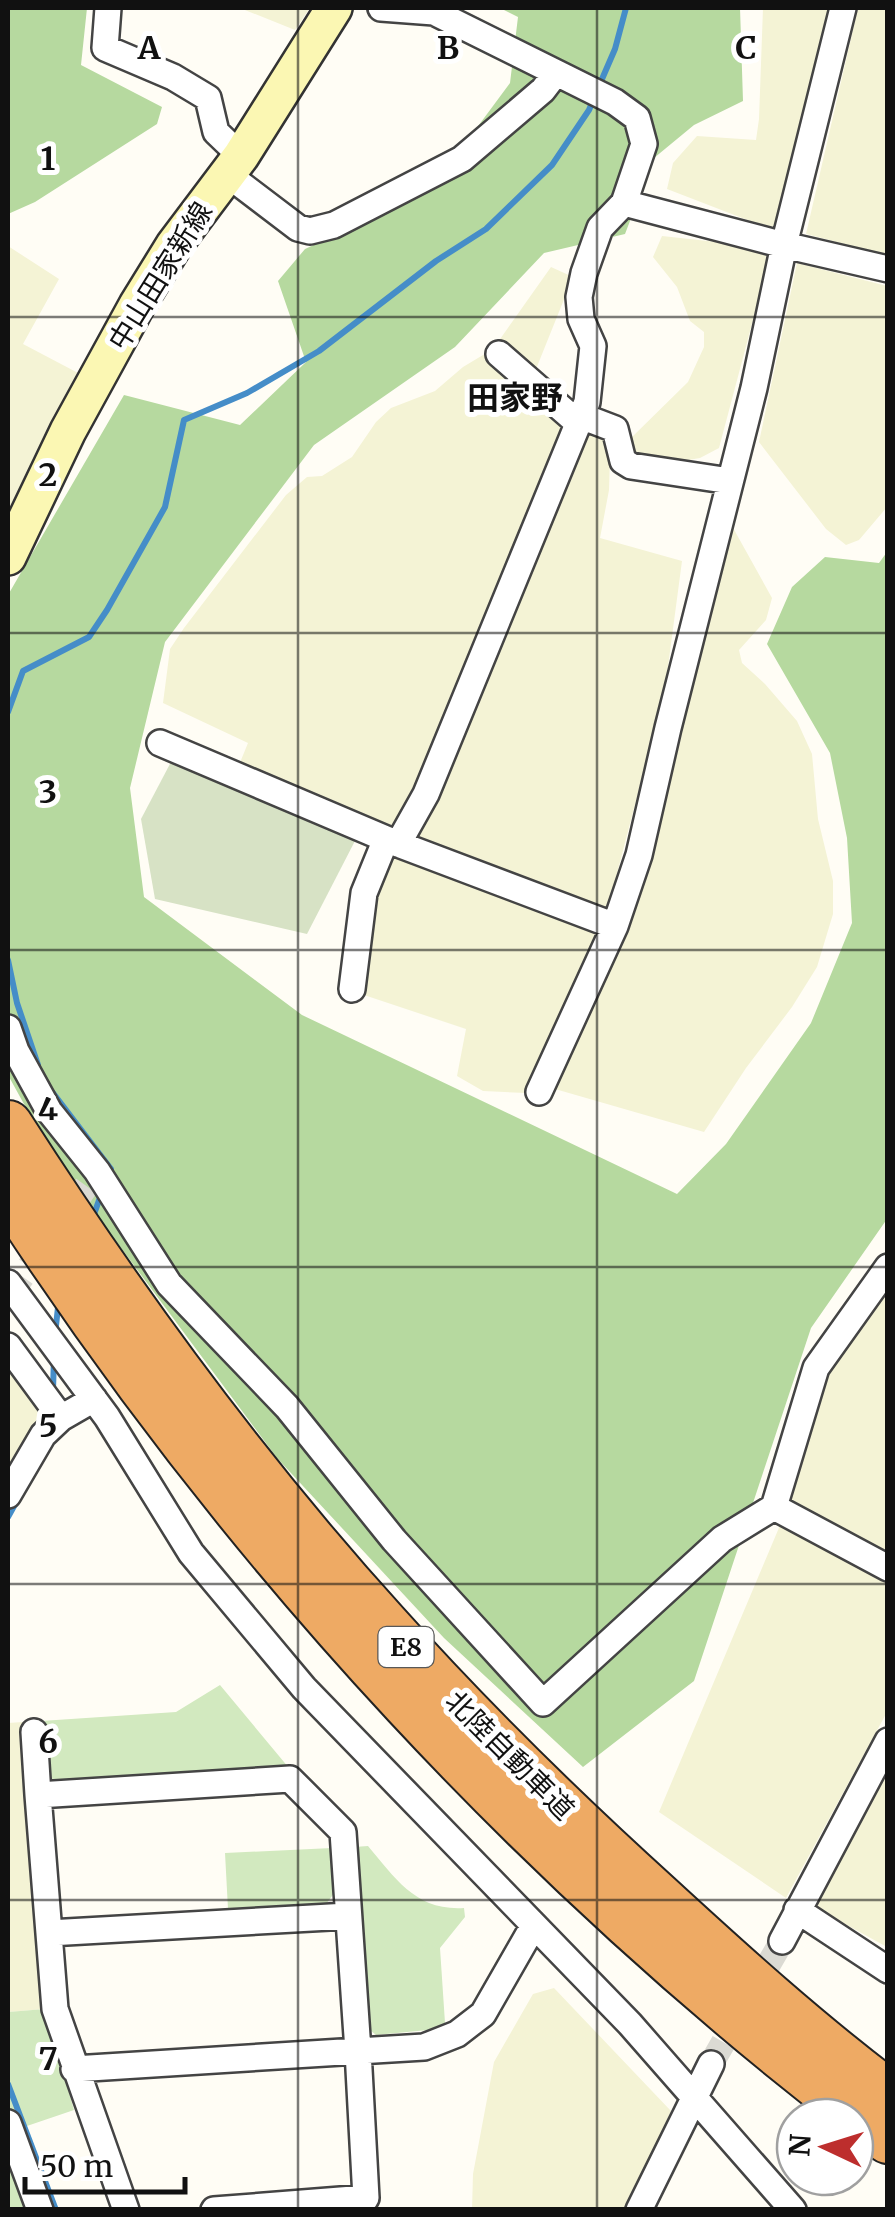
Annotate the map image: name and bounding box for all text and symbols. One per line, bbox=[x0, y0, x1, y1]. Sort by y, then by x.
text: A bbox=[137, 28, 162, 68]
text: B bbox=[437, 28, 459, 68]
text: C bbox=[735, 28, 757, 68]
text: 1 bbox=[41, 139, 56, 179]
street label: 中山田家新線 bbox=[100, 195, 220, 357]
district label: 田家野 bbox=[467, 378, 563, 418]
text: 2 bbox=[39, 455, 57, 495]
text: 3 bbox=[39, 772, 57, 812]
text: 4 bbox=[38, 1089, 58, 1129]
text: 5 bbox=[39, 1406, 57, 1446]
road number: E8 bbox=[378, 1627, 434, 1667]
street label: 北陸自動車道 bbox=[438, 1683, 582, 1827]
text: 6 bbox=[38, 1722, 58, 1762]
text: 7 bbox=[38, 2039, 58, 2079]
north arrow bbox=[775, 2097, 875, 2197]
scale bar bbox=[25, 2132, 185, 2194]
text: N bbox=[781, 2133, 819, 2158]
text: 50 m bbox=[40, 2147, 113, 2185]

